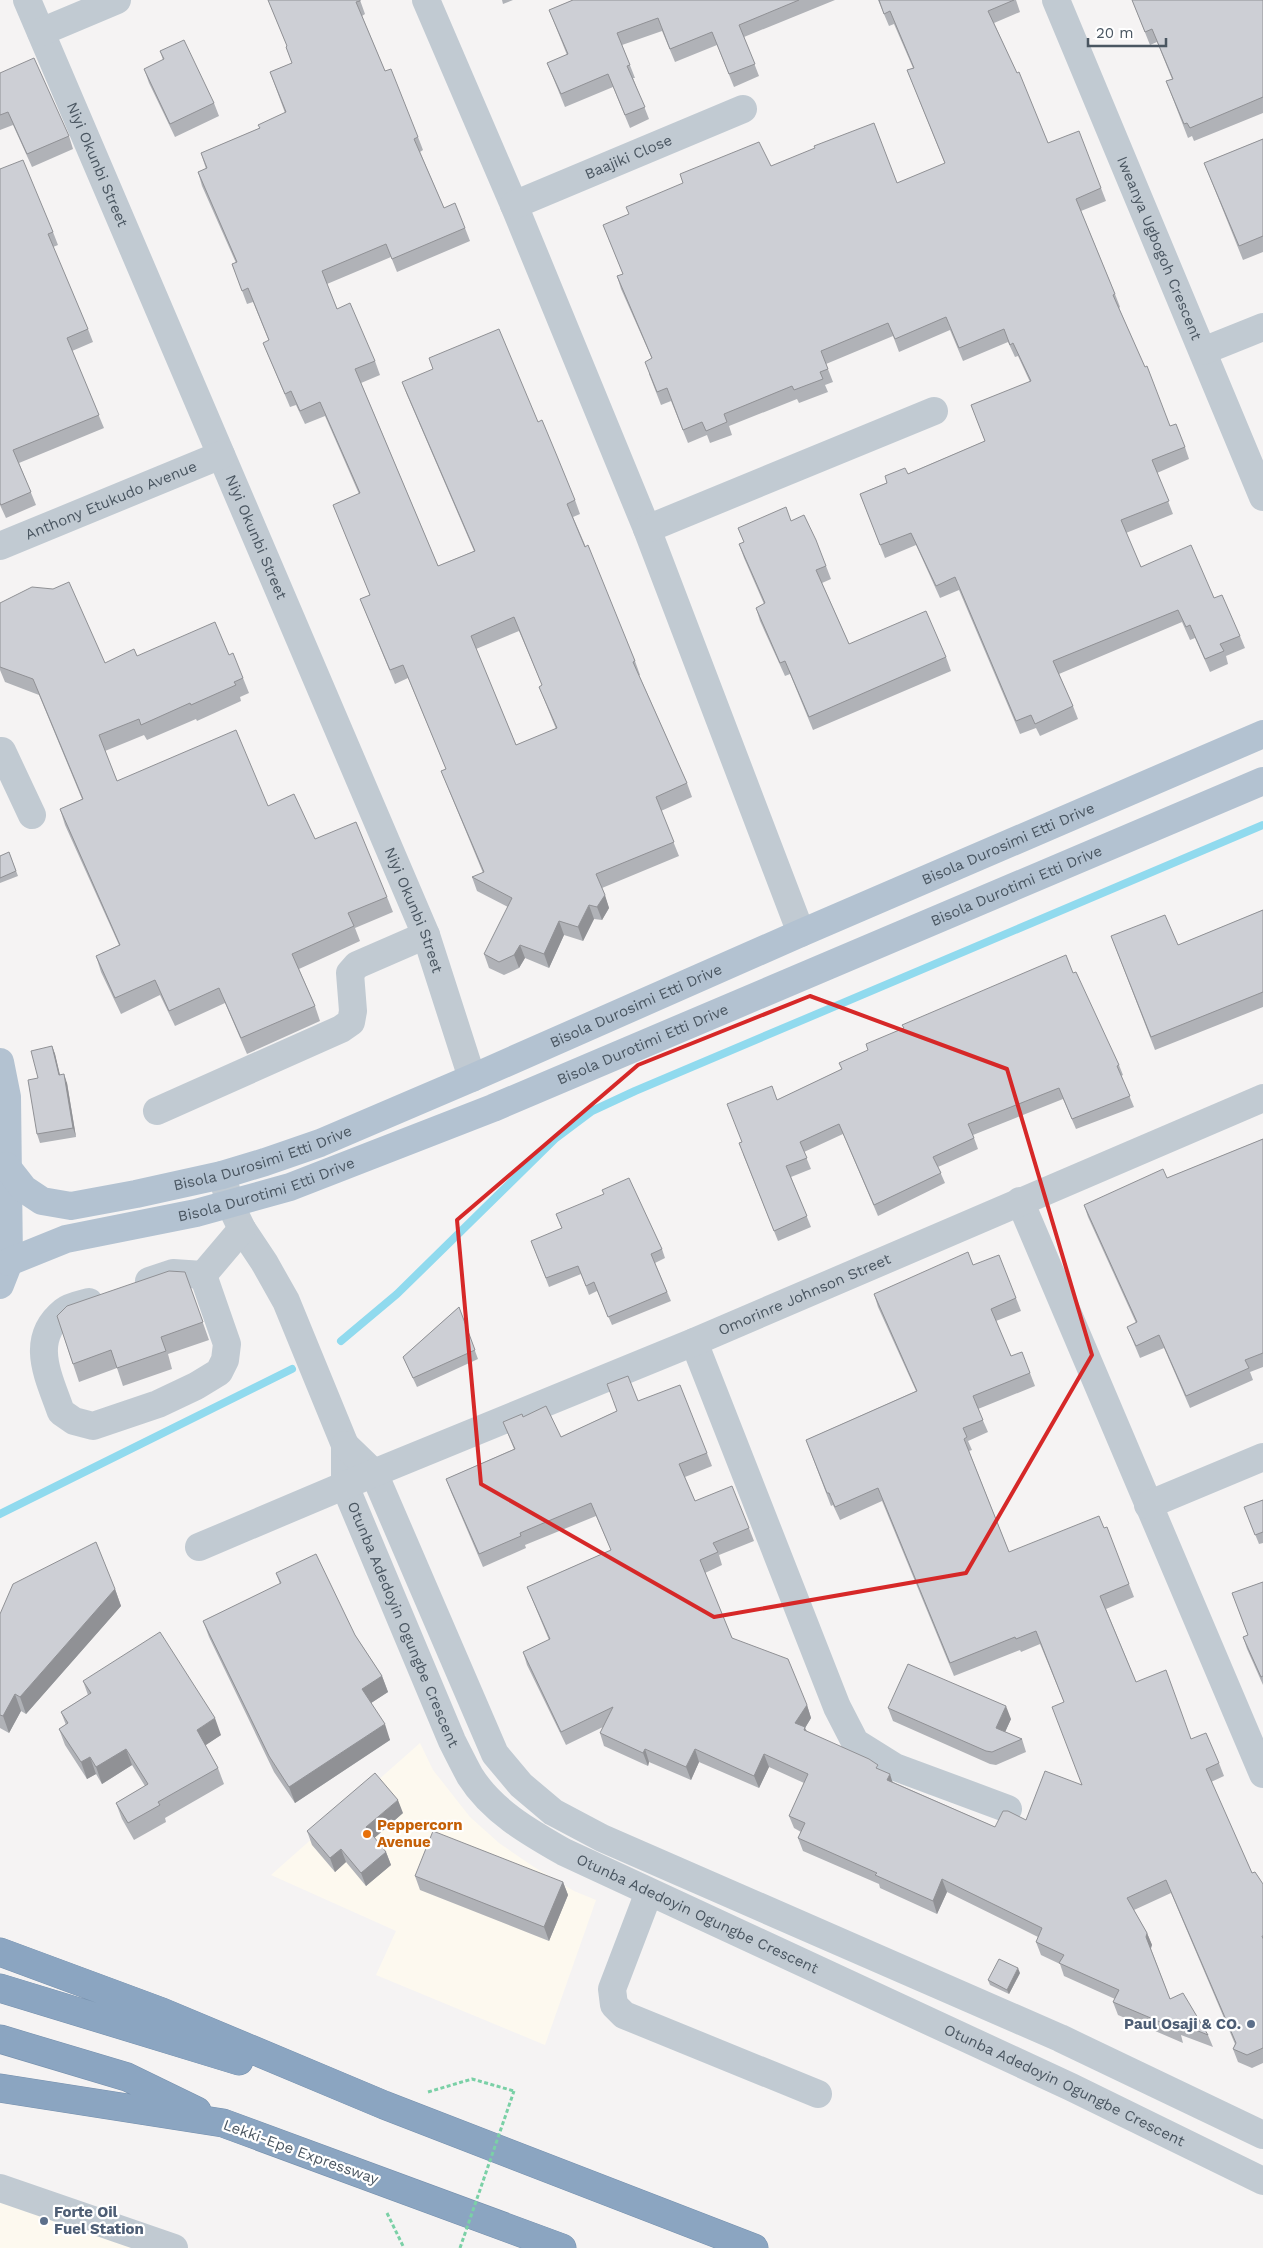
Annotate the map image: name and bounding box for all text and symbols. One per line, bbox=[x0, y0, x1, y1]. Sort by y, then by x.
scale bar bbox=[1088, 15, 1166, 47]
text: 20 m bbox=[1096, 24, 1134, 42]
street label: Niyi Okunbi Street bbox=[63, 100, 132, 230]
street label: Baajiki Close bbox=[582, 131, 675, 183]
street label: Iweanya Ugbogoh Crescent bbox=[1113, 154, 1206, 344]
street label: Anthony Etukudo Avenue bbox=[22, 457, 199, 544]
street label: Niyi Okunbi Street bbox=[222, 472, 291, 603]
street label: Bisola Durosimi Etti Drive bbox=[919, 799, 1097, 889]
street label: Bisola Durotimi Etti Drive bbox=[928, 841, 1105, 930]
street label: Niyi Okunbi Street bbox=[381, 845, 447, 976]
street label: Bisola Durosimi Etti Drive bbox=[547, 960, 725, 1052]
street label: Bisola Durotimi Etti Drive bbox=[554, 1000, 731, 1089]
street label: Bisola Durosimi Etti Drive bbox=[172, 1122, 354, 1194]
street label: Bisola Durotimi Etti Drive bbox=[176, 1154, 357, 1225]
street label: Omorinre Johnson Street bbox=[716, 1249, 894, 1339]
street label: Otunba Adedoyin Ogungbe Crescent bbox=[344, 1499, 463, 1751]
place label: Peppercorn Avenue bbox=[377, 1816, 463, 1851]
marker: Peppercorn Avenue bbox=[361, 1828, 373, 1840]
street label: Otunba Adedoyin Ogungbe Crescent bbox=[574, 1850, 822, 1978]
place label: Paul Osaji & CO. bbox=[1124, 2015, 1241, 2033]
marker: Paul Osaji & CO. bbox=[1245, 2018, 1257, 2030]
street label: Otunba Adedoyin Ogungbe Crescent bbox=[941, 2020, 1188, 2151]
street label: Lekki-Epe Expressway bbox=[221, 2116, 381, 2189]
place label: Forte Oil Fuel Station bbox=[54, 2203, 144, 2238]
marker: Forte Oil Fuel Station bbox=[38, 2215, 50, 2227]

